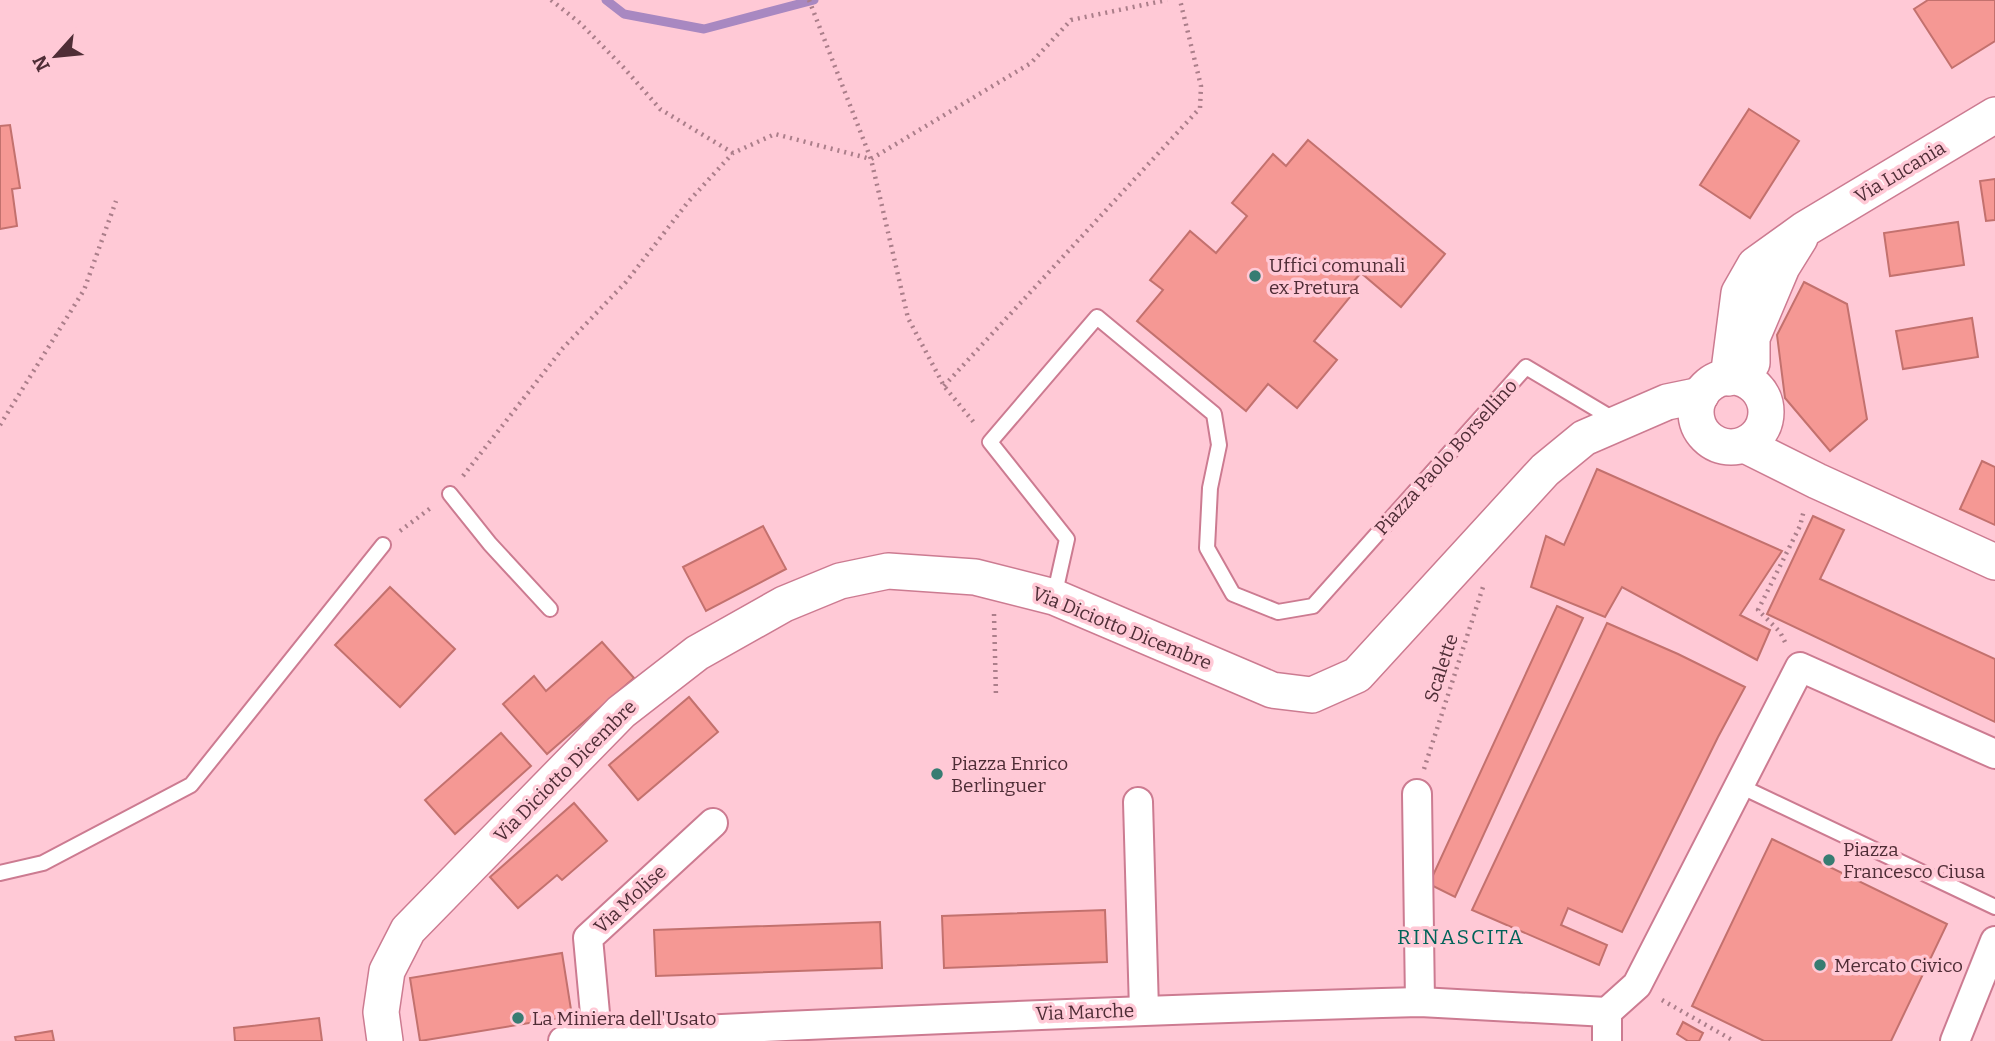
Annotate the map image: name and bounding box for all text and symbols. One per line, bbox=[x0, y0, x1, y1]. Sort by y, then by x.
north arrow bbox=[21, 21, 91, 91]
text: N bbox=[28, 51, 55, 75]
street label: Via Lucania bbox=[1851, 136, 1950, 208]
place label: Uffici comunali ex Pretura bbox=[1269, 254, 1406, 299]
marker: Uffici comunali ex Pretura bbox=[1247, 268, 1263, 284]
street label: Piazza Paolo Borsellino bbox=[1370, 374, 1522, 540]
street label: Via Diciotto Dicembre bbox=[1029, 581, 1215, 675]
street label: Scalette bbox=[1419, 631, 1463, 705]
street label: Via Diciotto Dicembre bbox=[489, 695, 641, 847]
place label: Piazza Enrico Berlinguer bbox=[951, 752, 1068, 797]
marker: Piazza Enrico Berlinguer bbox=[929, 766, 945, 782]
place label: Piazza Francesco Ciusa bbox=[1843, 838, 1986, 883]
marker: Piazza Francesco Ciusa bbox=[1821, 852, 1837, 868]
street label: Via Molise bbox=[589, 860, 671, 938]
district label: RINASCITA bbox=[1397, 924, 1525, 950]
place label: Mercato Civico bbox=[1834, 954, 1963, 977]
marker: Mercato Civico bbox=[1812, 957, 1828, 973]
street label: Via Marche bbox=[1035, 999, 1135, 1025]
place label: La Miniera dell'Usato bbox=[532, 1007, 717, 1030]
marker: La Miniera dell'Usato bbox=[510, 1010, 526, 1026]

